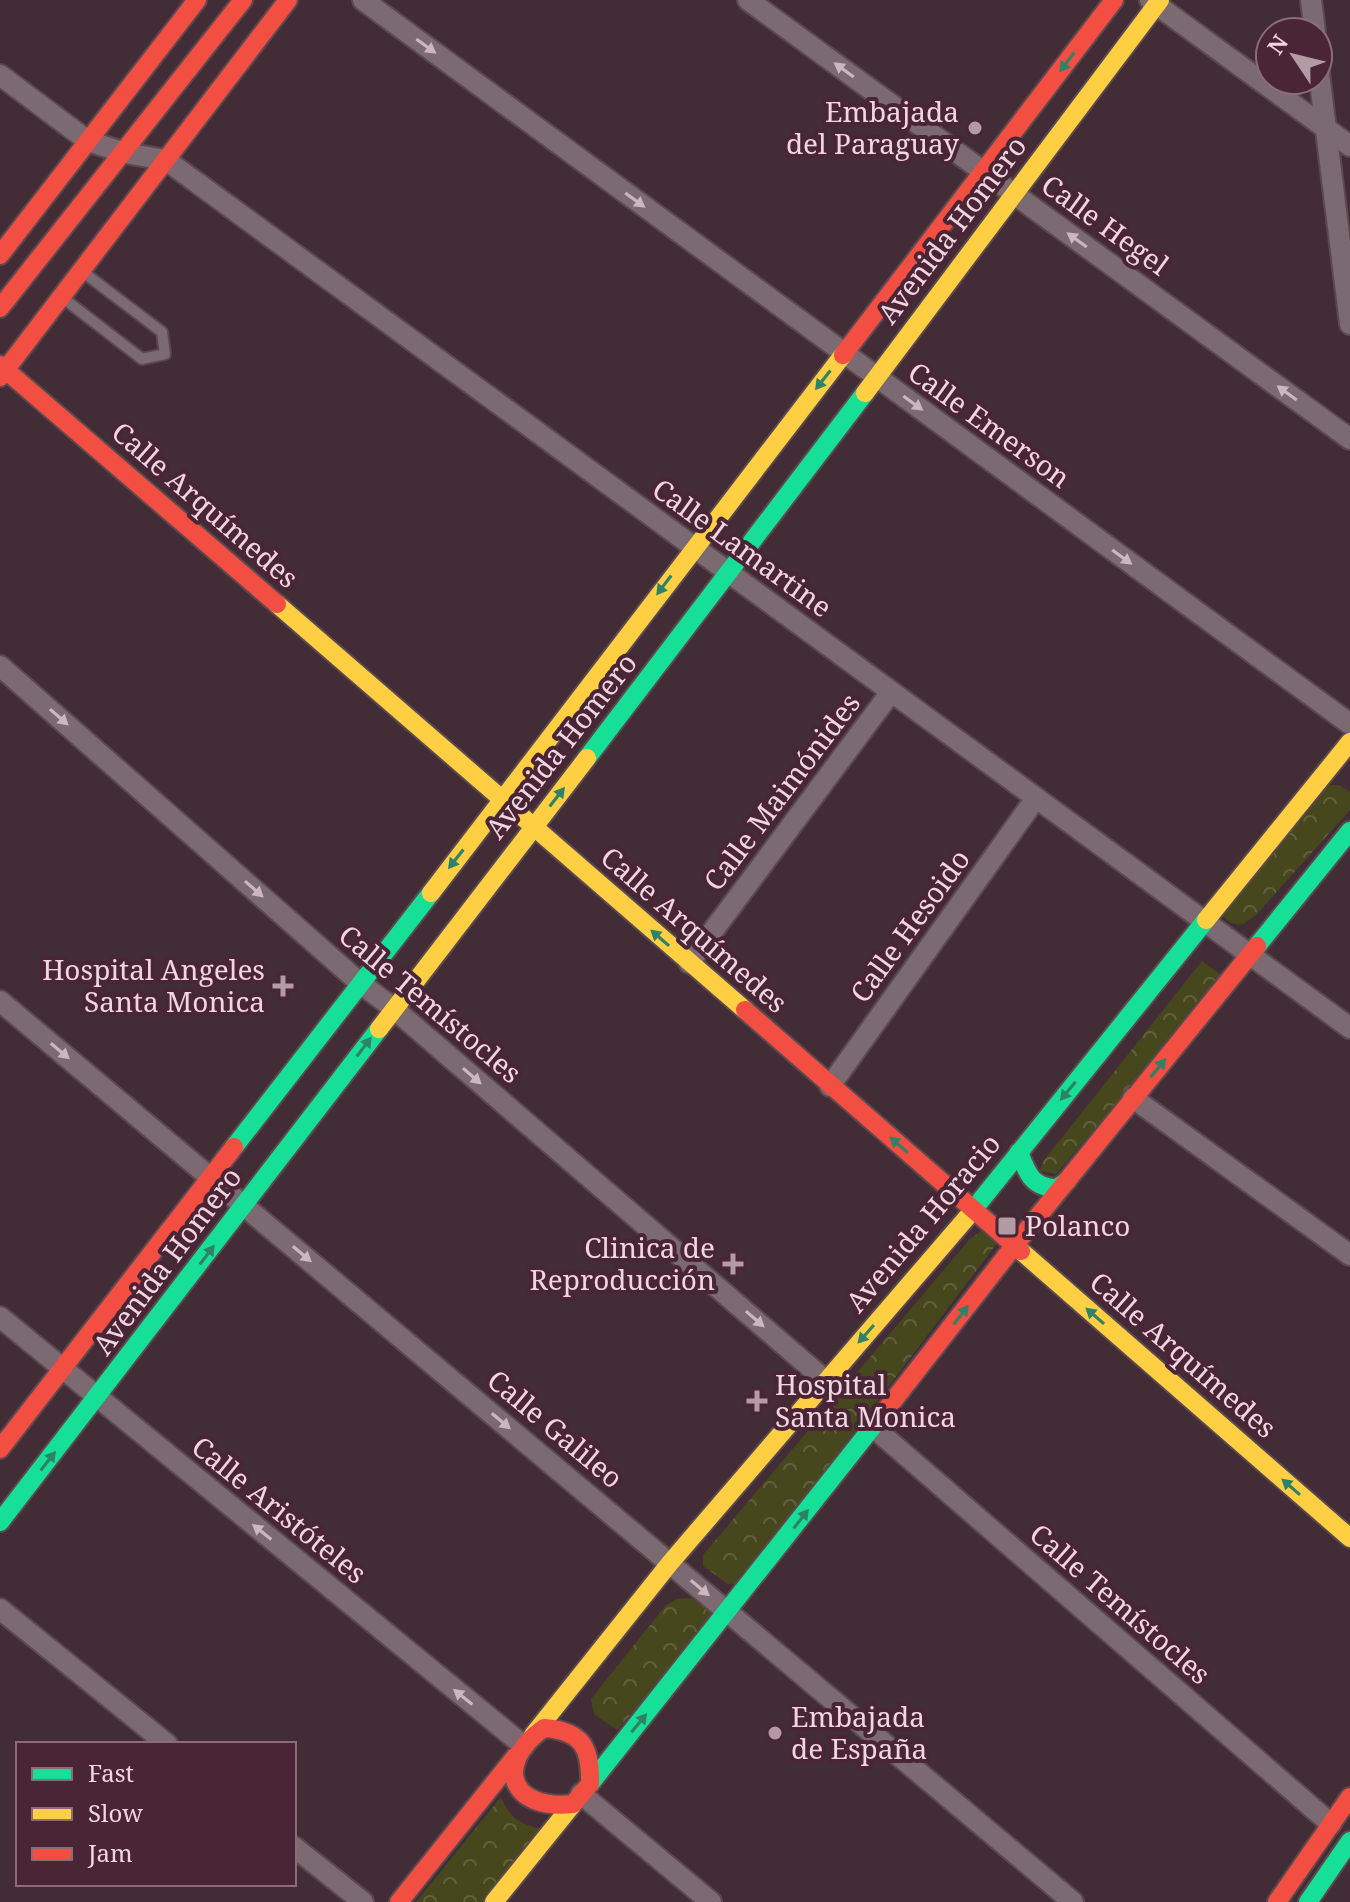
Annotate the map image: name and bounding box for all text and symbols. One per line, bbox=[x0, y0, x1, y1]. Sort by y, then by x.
north arrow bbox=[1254, 16, 1334, 96]
text: N bbox=[1260, 28, 1294, 60]
one-way arrow bbox=[415, 38, 436, 53]
one-way arrow bbox=[1059, 52, 1075, 72]
one-way arrow bbox=[834, 63, 855, 78]
place label: Embajada del Paraguay bbox=[786, 92, 959, 162]
marker: Embajada del Paraguay bbox=[966, 119, 984, 137]
street label: Avenida Homero bbox=[868, 128, 1034, 331]
street label: Calle Hegel bbox=[1034, 165, 1177, 283]
one-way arrow bbox=[625, 191, 646, 207]
one-way arrow bbox=[1066, 232, 1088, 248]
street label: Calle Emerson bbox=[901, 353, 1078, 496]
one-way arrow bbox=[816, 370, 832, 390]
one-way arrow bbox=[1276, 385, 1298, 401]
one-way arrow bbox=[902, 395, 923, 411]
street label: Calle Arquímedes bbox=[104, 413, 307, 596]
street label: Calle Lamartine bbox=[645, 469, 840, 625]
one-way arrow bbox=[1112, 549, 1133, 564]
one-way arrow bbox=[657, 575, 673, 596]
street label: Avenida Homero bbox=[476, 645, 645, 846]
street label: Calle Maimónides bbox=[694, 685, 868, 898]
one-way arrow bbox=[49, 708, 68, 726]
one-way arrow bbox=[548, 787, 564, 807]
street label: Calle Arquímedes bbox=[593, 838, 796, 1021]
street label: Calle Hesoido bbox=[841, 841, 978, 1010]
one-way arrow bbox=[448, 849, 465, 869]
one-way arrow bbox=[244, 880, 263, 898]
street label: Calle Temístocles bbox=[331, 916, 530, 1091]
one-way arrow bbox=[651, 930, 671, 947]
place label: Hospital Angeles Santa Monica bbox=[42, 950, 265, 1020]
marker: Hospital Angeles Santa Monica bbox=[272, 975, 294, 997]
one-way arrow bbox=[355, 1037, 371, 1057]
one-way arrow bbox=[50, 1042, 70, 1059]
one-way arrow bbox=[1149, 1058, 1166, 1078]
one-way arrow bbox=[463, 1067, 482, 1085]
one-way arrow bbox=[1061, 1081, 1077, 1101]
street label: Avenida Horacio bbox=[836, 1125, 1008, 1320]
one-way arrow bbox=[889, 1137, 908, 1155]
street label: Avenida Homero bbox=[83, 1159, 249, 1362]
place label: Polanco bbox=[1025, 1206, 1131, 1244]
marker: Polanco bbox=[996, 1215, 1018, 1237]
place label: Clinica de Reproducción bbox=[529, 1228, 715, 1298]
one-way arrow bbox=[199, 1245, 215, 1265]
one-way arrow bbox=[292, 1245, 312, 1262]
marker: Clinica de Reproducción bbox=[722, 1253, 744, 1275]
street label: Calle Arquímedes bbox=[1082, 1263, 1285, 1446]
one-way arrow bbox=[952, 1304, 968, 1325]
one-way arrow bbox=[1085, 1308, 1105, 1325]
one-way arrow bbox=[744, 1310, 764, 1327]
one-way arrow bbox=[858, 1324, 875, 1344]
street label: Calle Galileo bbox=[480, 1360, 631, 1496]
place label: Hospital Santa Monica bbox=[775, 1365, 956, 1435]
marker: Hospital Santa Monica bbox=[746, 1390, 768, 1412]
one-way arrow bbox=[491, 1412, 511, 1429]
street label: Calle Aristóteles bbox=[184, 1427, 375, 1591]
one-way arrow bbox=[40, 1451, 56, 1471]
one-way arrow bbox=[1282, 1478, 1301, 1496]
one-way arrow bbox=[792, 1509, 808, 1529]
street label: Calle Temístocles bbox=[1022, 1514, 1219, 1692]
one-way arrow bbox=[252, 1524, 272, 1541]
one-way arrow bbox=[690, 1579, 710, 1596]
one-way arrow bbox=[453, 1689, 473, 1706]
place label: Embajada de España bbox=[791, 1697, 927, 1767]
one-way arrow bbox=[630, 1713, 647, 1733]
marker: Embajada de España bbox=[766, 1724, 784, 1742]
legend bbox=[16, 1742, 296, 1886]
text: Fast bbox=[88, 1756, 134, 1789]
text: Slow bbox=[88, 1796, 143, 1829]
text: Jam bbox=[87, 1836, 133, 1869]

